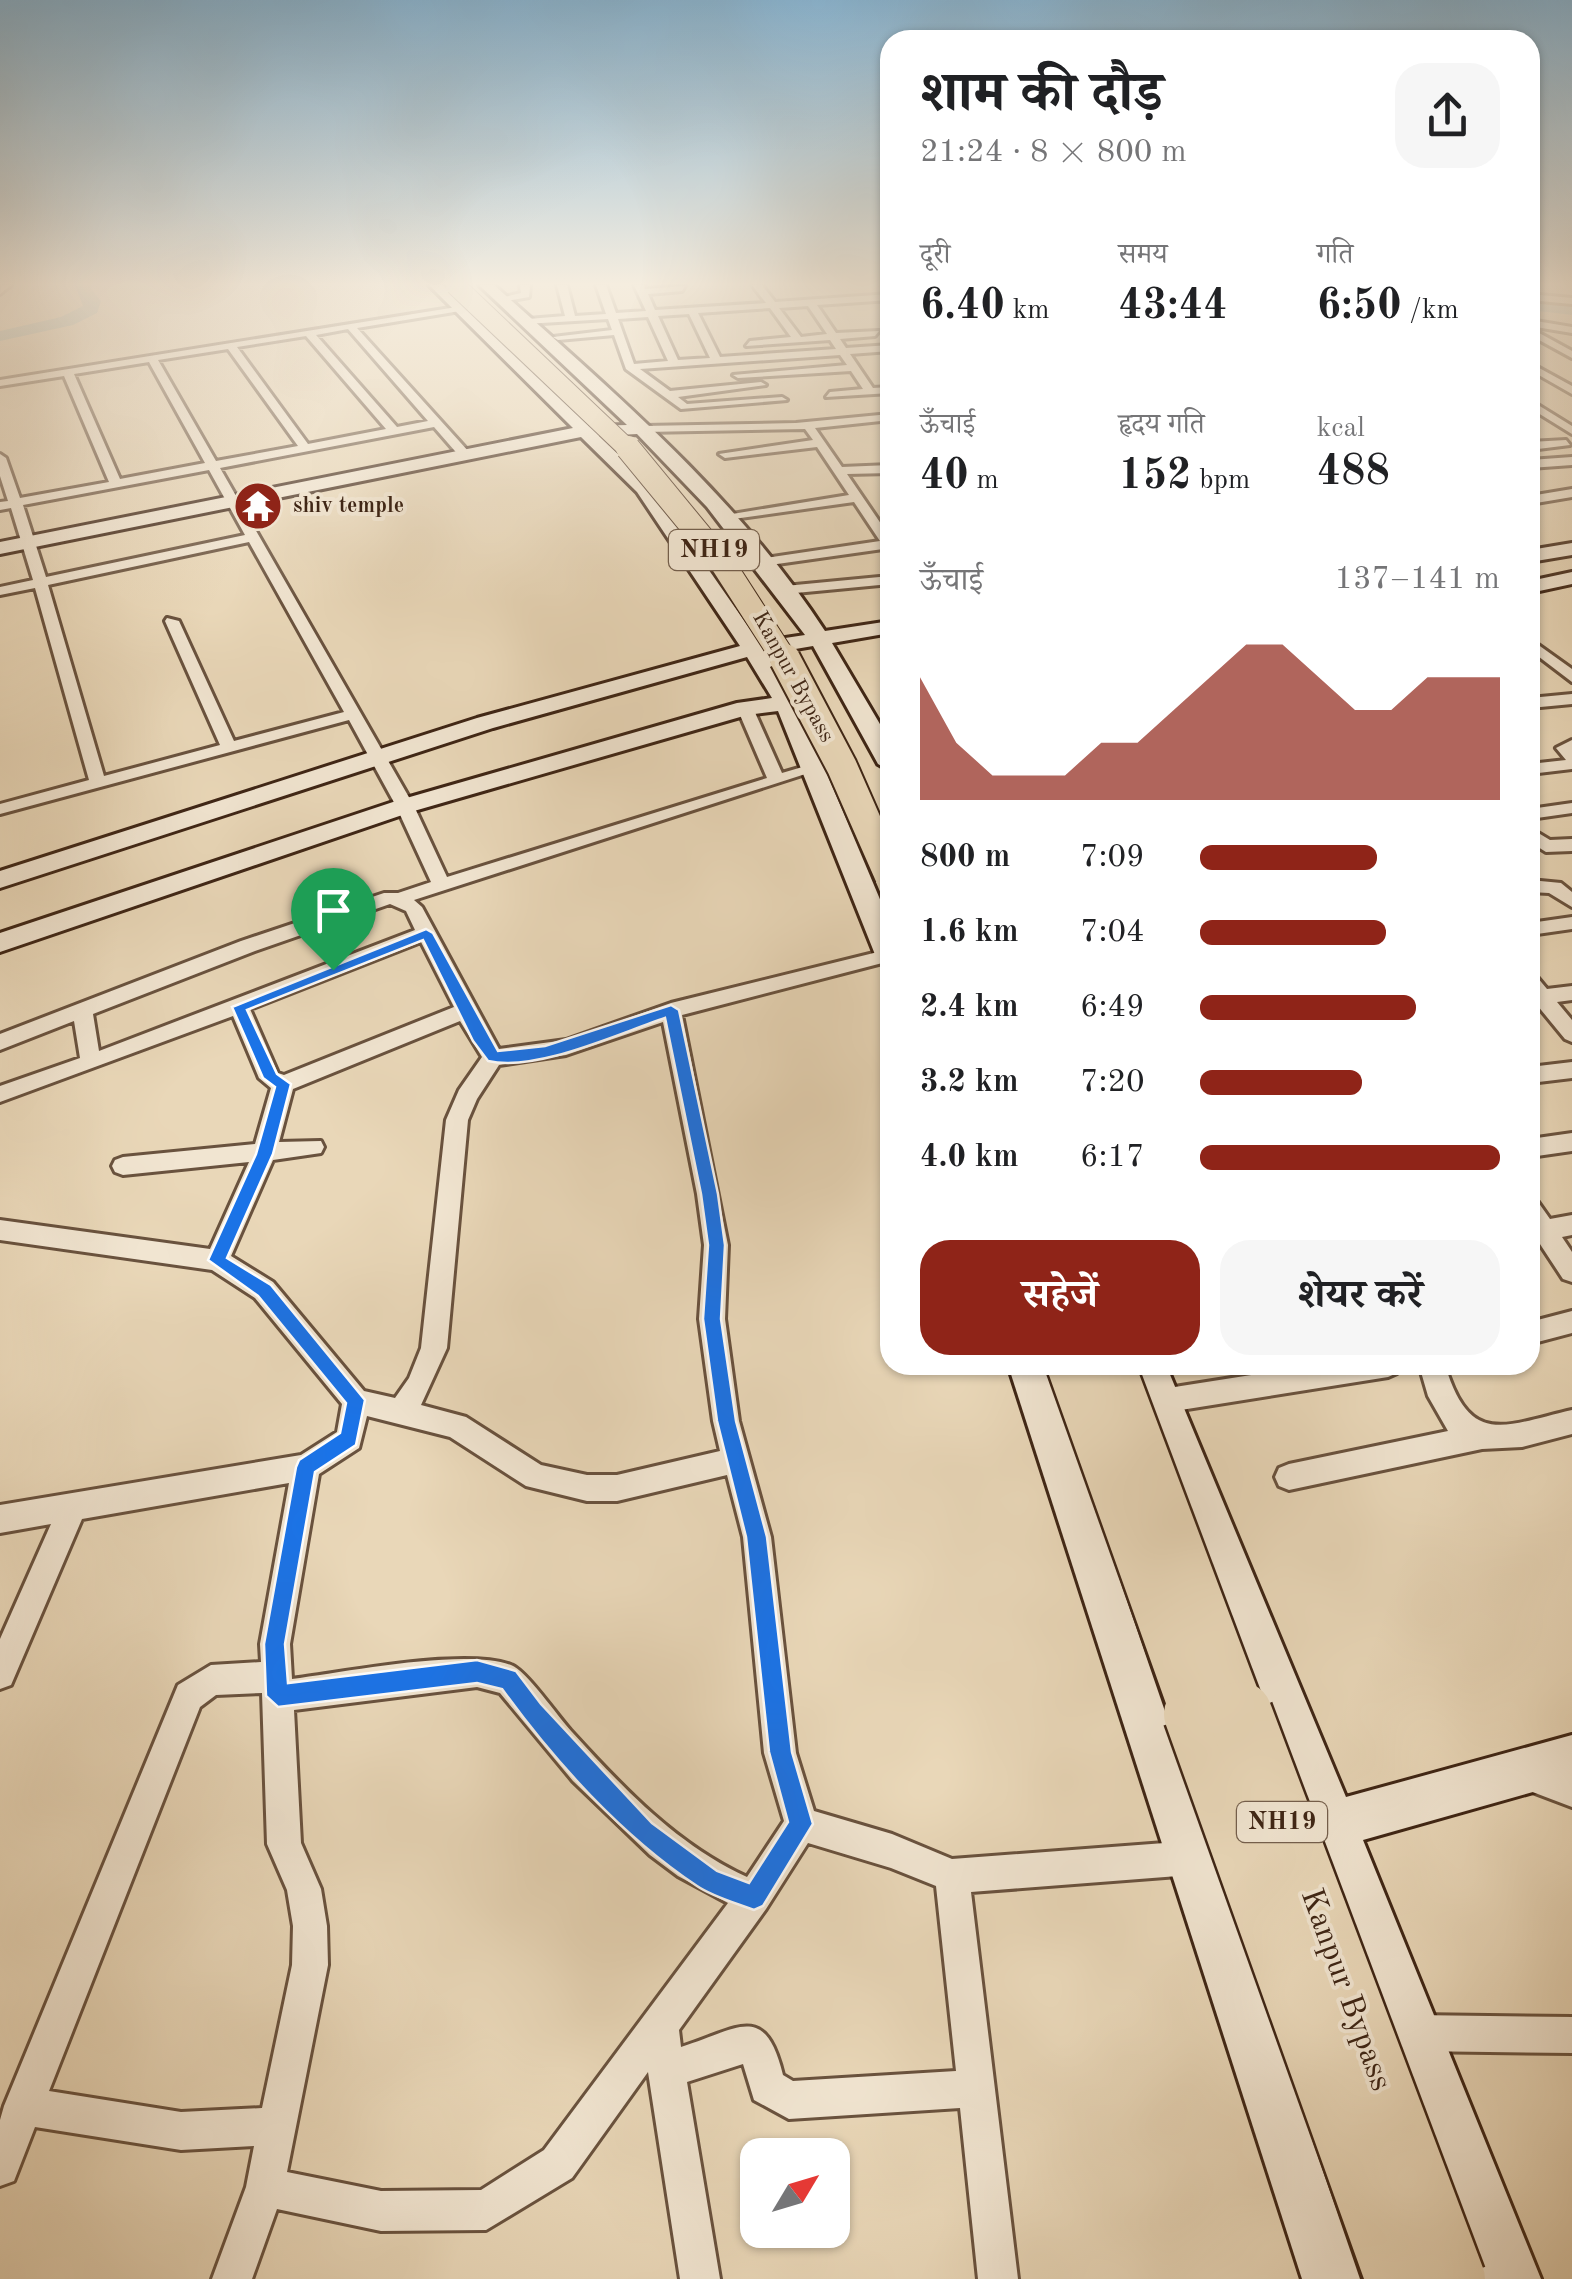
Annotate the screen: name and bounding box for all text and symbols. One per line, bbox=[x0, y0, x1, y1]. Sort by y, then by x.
button: share bbox=[1395, 63, 1500, 168]
text: शाम की दौड़ bbox=[920, 68, 1163, 123]
text: 21:24 · 8 × 800 m bbox=[920, 137, 1187, 169]
text: दूरी bbox=[920, 242, 950, 270]
text: समय bbox=[1118, 242, 1168, 270]
text: गति bbox=[1317, 242, 1353, 270]
text: 6.40 bbox=[920, 286, 1005, 328]
text: 43:44 bbox=[1118, 286, 1228, 328]
text: 6:50 bbox=[1317, 286, 1402, 328]
text: km bbox=[1005, 297, 1049, 325]
text: /km bbox=[1402, 297, 1459, 325]
text: ऊँचाई bbox=[920, 412, 975, 440]
text: हृदय गति bbox=[1118, 412, 1205, 440]
text: kcal bbox=[1317, 415, 1365, 443]
text: 488 bbox=[1317, 452, 1390, 494]
text: 40 bbox=[920, 456, 969, 498]
text: 152 bbox=[1118, 456, 1191, 498]
text: m bbox=[969, 467, 999, 495]
text: bpm bbox=[1191, 467, 1250, 495]
temple icon: shiv temple bbox=[232, 480, 284, 532]
place label: shiv temple bbox=[293, 495, 404, 517]
road number: NH19 bbox=[669, 530, 759, 570]
text: 137–141 m bbox=[1334, 564, 1500, 596]
text: ऊँचाई bbox=[920, 566, 983, 598]
street label: Kanpur Bypass bbox=[748, 608, 838, 746]
text: 800 m bbox=[920, 842, 1010, 874]
text: 7:09 bbox=[1080, 842, 1145, 874]
pin bbox=[291, 868, 376, 971]
icon: arrive bbox=[306, 883, 361, 938]
text: 1.6 km bbox=[920, 917, 1019, 949]
text: 7:04 bbox=[1080, 917, 1145, 949]
text: 2.4 km bbox=[920, 992, 1019, 1024]
text: 6:49 bbox=[1080, 992, 1145, 1024]
text: 3.2 km bbox=[920, 1067, 1019, 1099]
text: 7:20 bbox=[1080, 1067, 1145, 1099]
text: 4.0 km bbox=[920, 1142, 1019, 1174]
text: 6:17 bbox=[1080, 1142, 1145, 1174]
button: सहेजें bbox=[920, 1240, 1200, 1355]
button: शेयर करें bbox=[1220, 1240, 1500, 1355]
road number: NH19 bbox=[1237, 1802, 1327, 1842]
street label: Kanpur Bypass bbox=[1294, 1885, 1396, 2095]
north arrow bbox=[740, 2138, 850, 2248]
map controls bbox=[740, 2138, 850, 2248]

